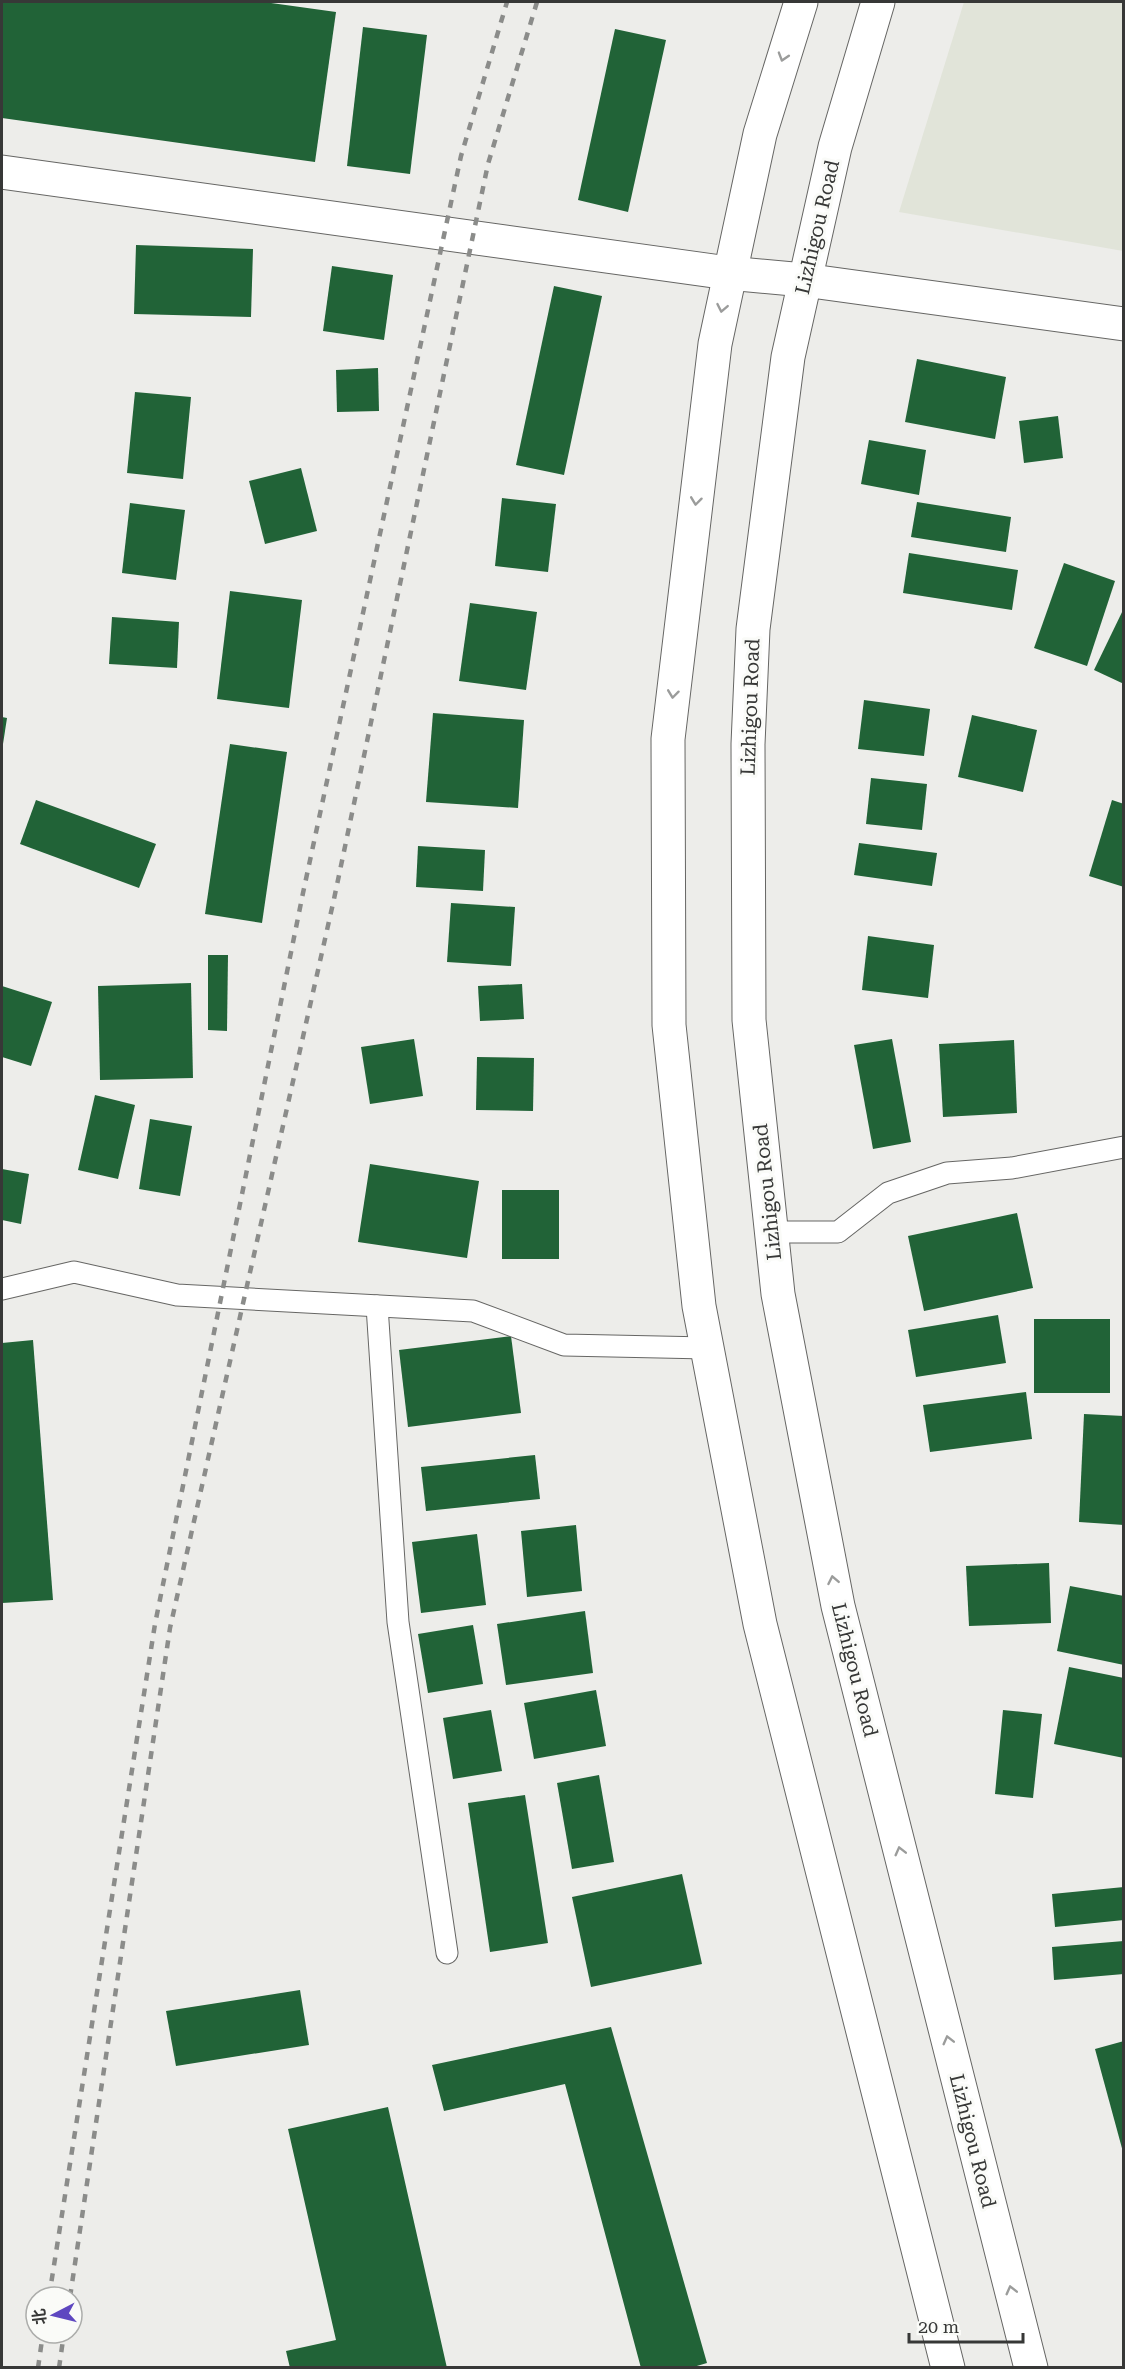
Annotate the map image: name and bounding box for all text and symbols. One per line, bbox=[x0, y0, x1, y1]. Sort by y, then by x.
one-way arrow bbox=[778, 51, 791, 62]
street label: Lizhigou Road bbox=[790, 157, 844, 297]
one-way arrow bbox=[716, 302, 729, 312]
one-way arrow bbox=[690, 496, 703, 505]
street label: Lizhigou Road bbox=[736, 638, 764, 776]
one-way arrow bbox=[668, 690, 680, 699]
street label: Lizhigou Road bbox=[748, 1122, 786, 1262]
one-way arrow bbox=[827, 1576, 840, 1586]
street label: Lizhigou Road bbox=[827, 1600, 883, 1740]
one-way arrow bbox=[895, 1846, 908, 1856]
one-way arrow bbox=[942, 2035, 955, 2045]
street label: Lizhigou Road bbox=[945, 2071, 1001, 2211]
north arrow bbox=[24, 2285, 84, 2345]
one-way arrow bbox=[1006, 2286, 1019, 2296]
scale bar bbox=[909, 2306, 1023, 2344]
text: 北 bbox=[29, 2308, 50, 2326]
text: 20 m bbox=[918, 2316, 959, 2337]

